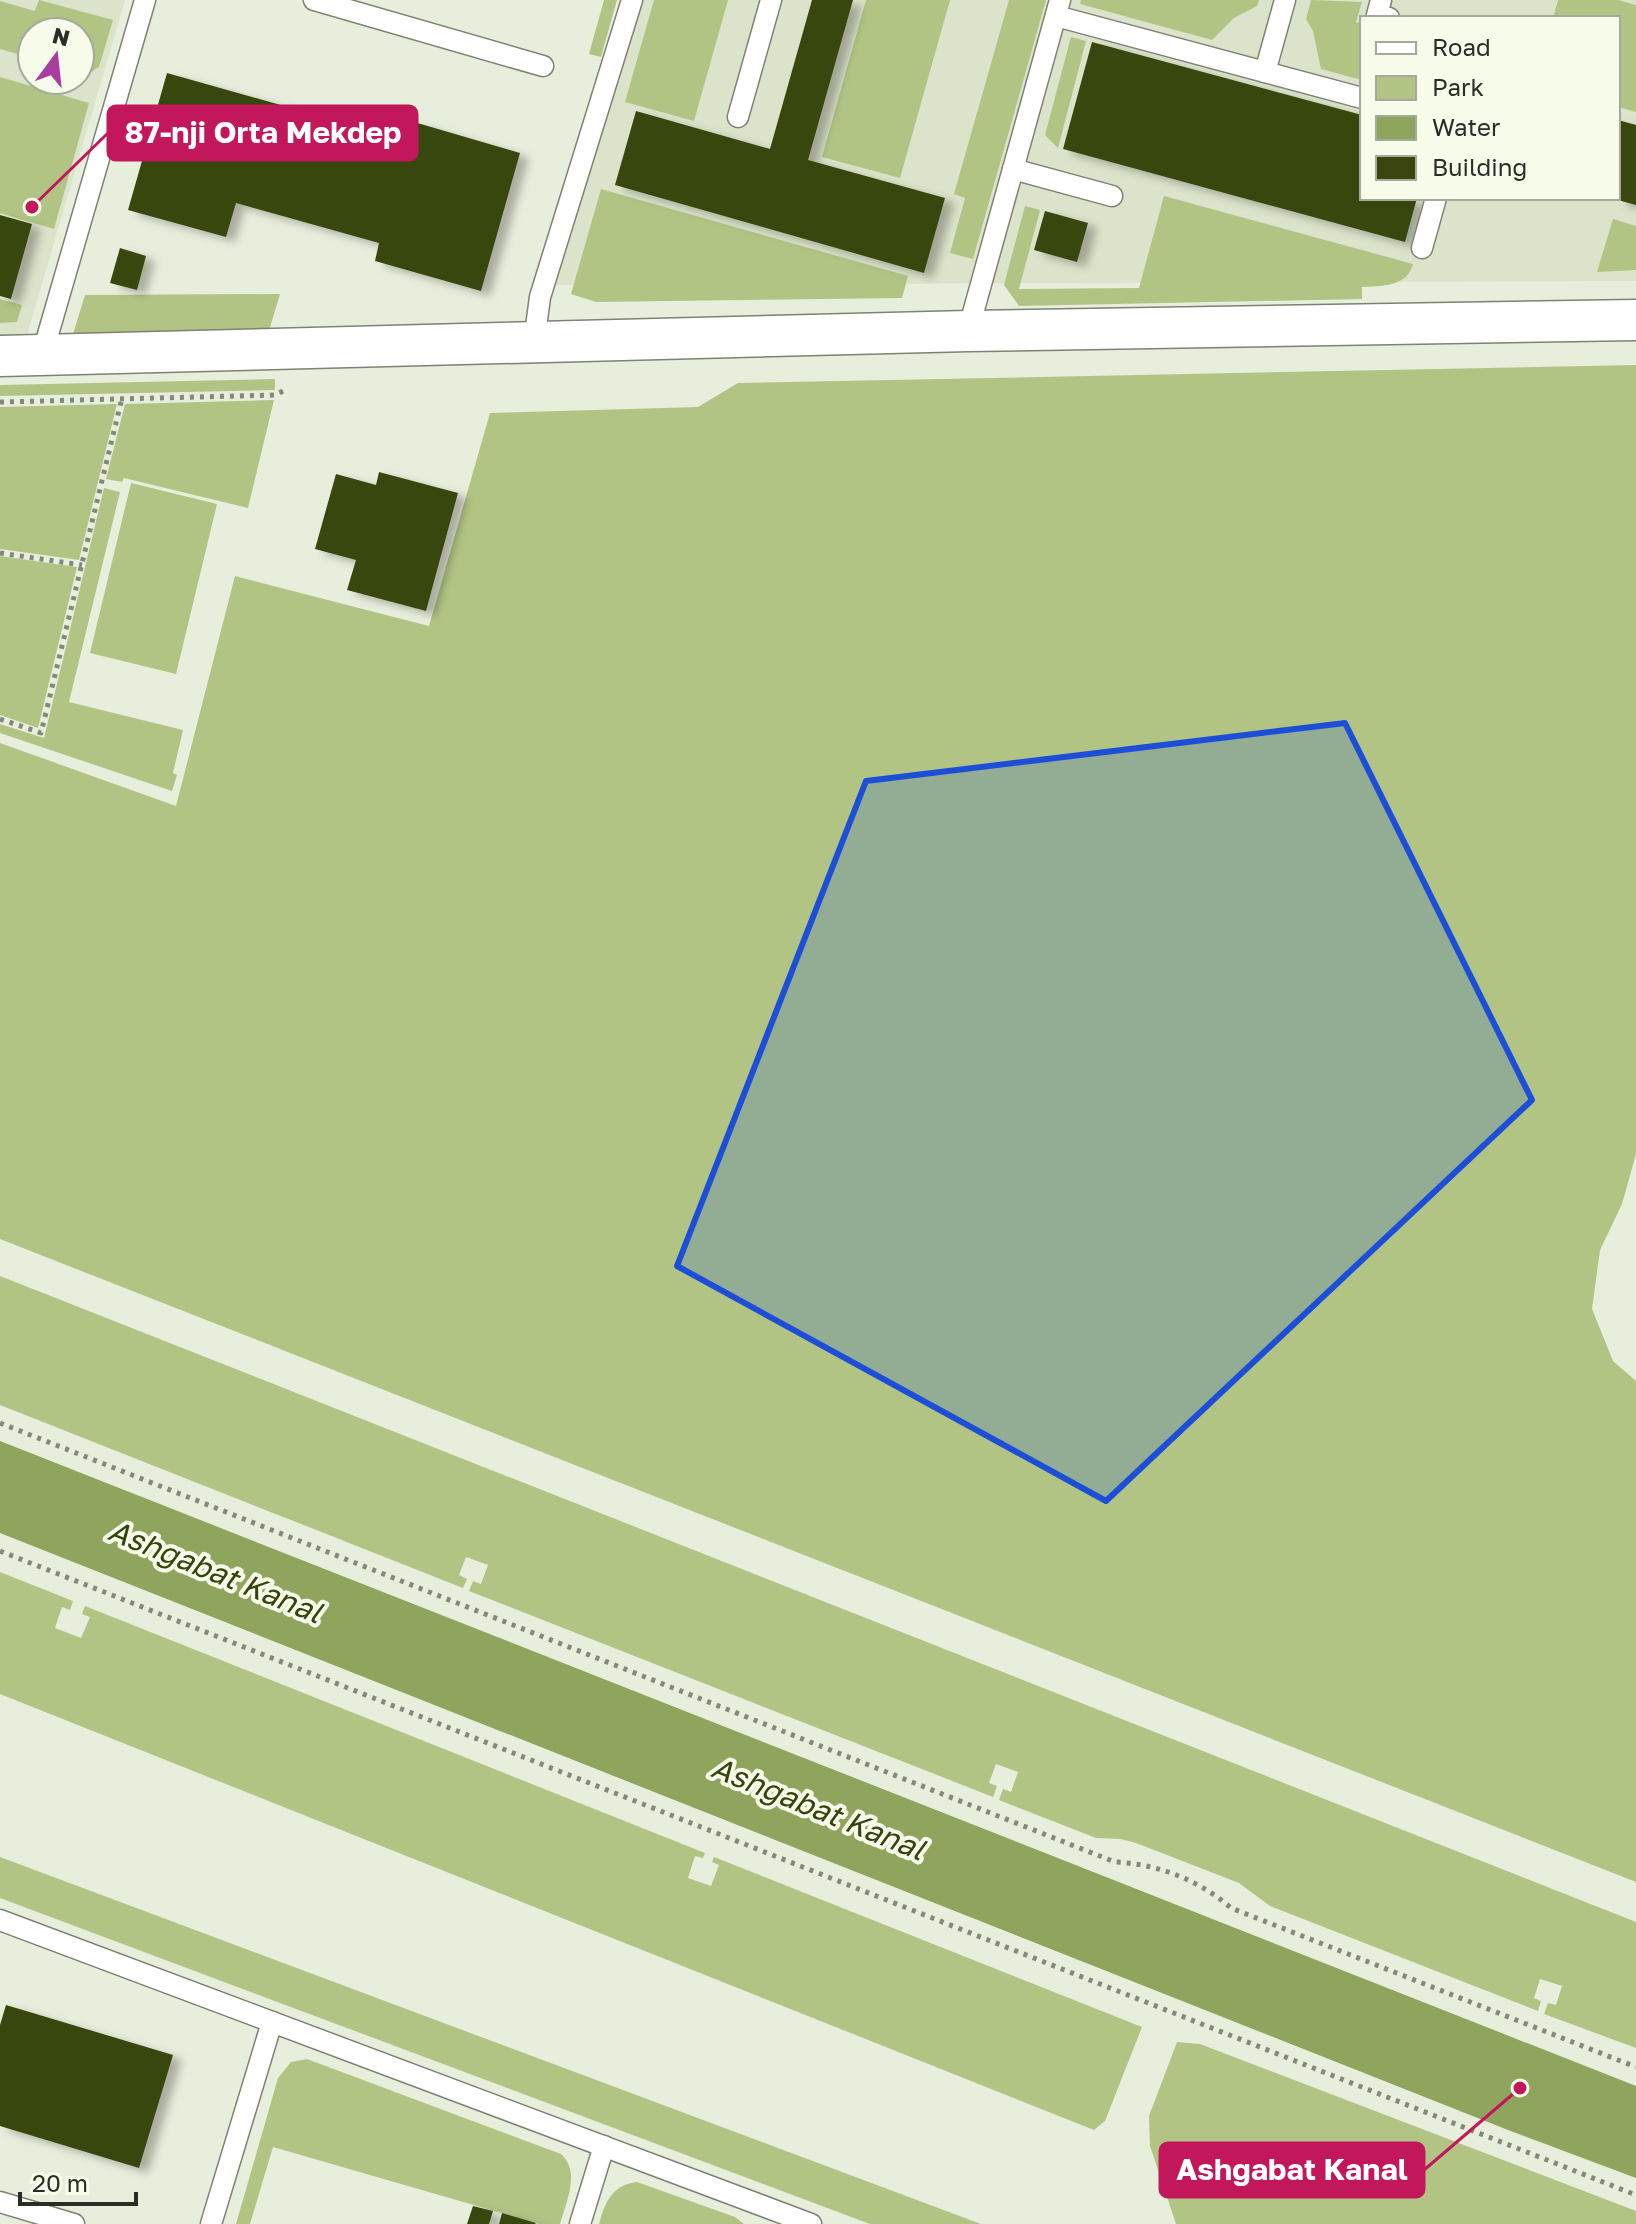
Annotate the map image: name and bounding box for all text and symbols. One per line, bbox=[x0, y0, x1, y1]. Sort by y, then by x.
north arrow bbox=[16, 16, 96, 96]
legend bbox=[1360, 16, 1620, 200]
text: N bbox=[50, 21, 73, 51]
text: Road bbox=[1432, 32, 1491, 61]
text: Park bbox=[1432, 72, 1484, 101]
callout: 87-nji Orta Mekdep bbox=[108, 106, 417, 160]
text: Water bbox=[1432, 112, 1500, 141]
text: 87-nji Orta Mekdep bbox=[124, 114, 402, 150]
text: Building bbox=[1432, 152, 1527, 181]
water label: Ashgabat Kanal bbox=[104, 1512, 328, 1631]
water label: Ashgabat Kanal bbox=[707, 1749, 931, 1868]
callout: Ashgabat Kanal bbox=[1160, 2143, 1424, 2197]
text: Ashgabat Kanal bbox=[1176, 2151, 1408, 2187]
scale bar bbox=[20, 2156, 136, 2206]
text: 20 m bbox=[32, 2168, 88, 2197]

